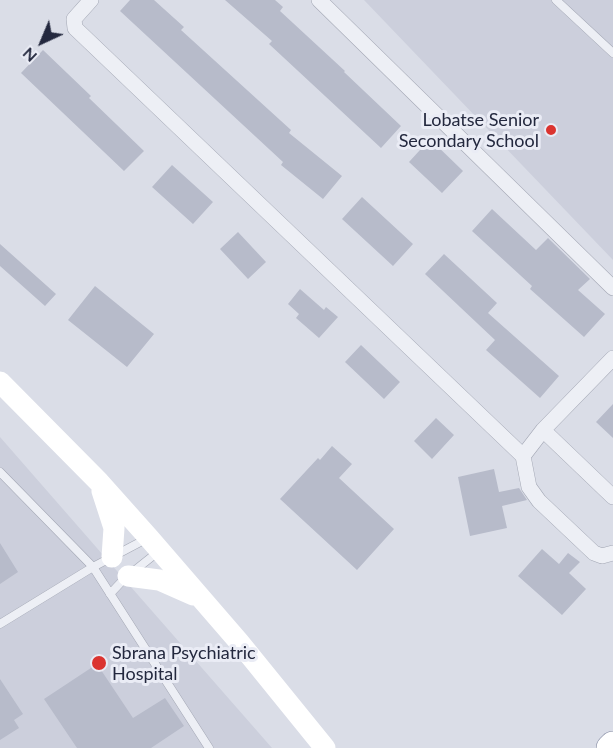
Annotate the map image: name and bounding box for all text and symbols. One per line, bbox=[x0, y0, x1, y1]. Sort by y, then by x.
north arrow bbox=[12, 12, 72, 72]
text: N bbox=[18, 44, 40, 66]
place label: Lobatse Senior Secondary School bbox=[399, 109, 539, 152]
marker: Lobatse Senior Secondary School bbox=[544, 123, 558, 137]
place label: Sbrana Psychiatric Hospital bbox=[112, 642, 256, 684]
marker: Sbrana Psychiatric Hospital bbox=[90, 654, 108, 672]

